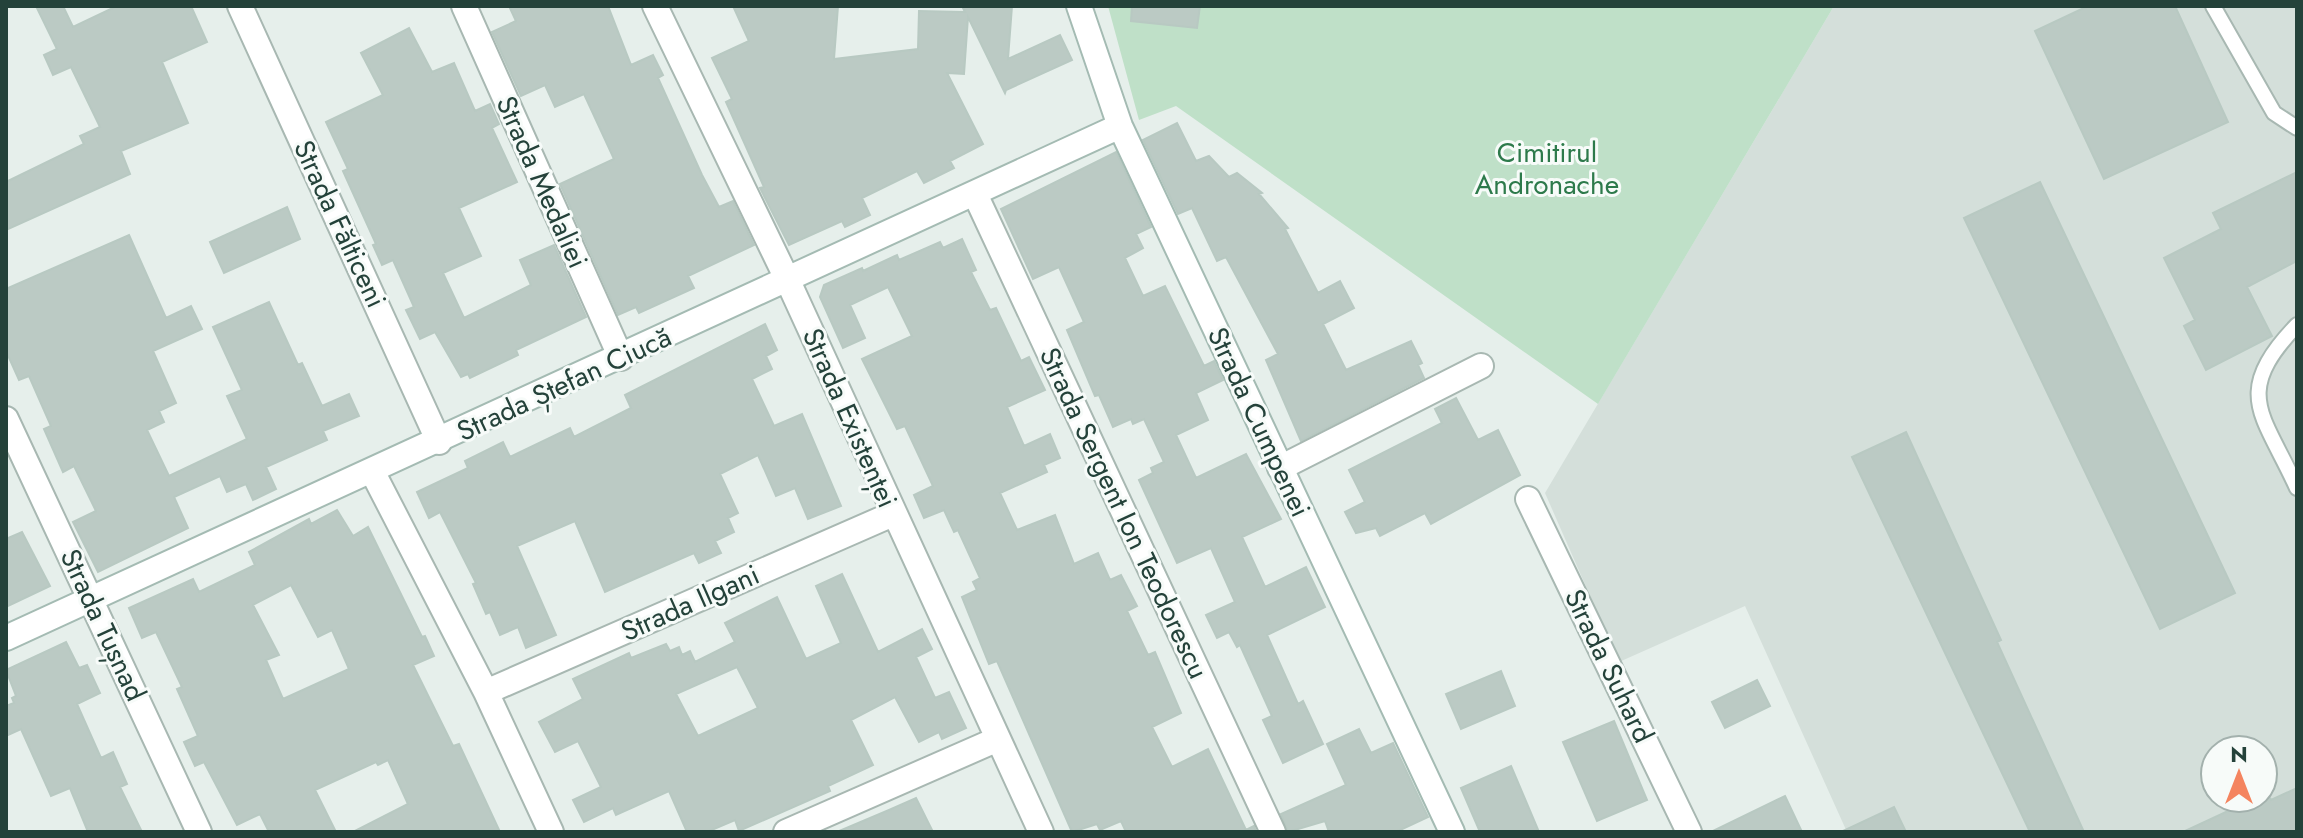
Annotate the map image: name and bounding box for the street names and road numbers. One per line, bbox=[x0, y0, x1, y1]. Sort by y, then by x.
street label: Strada Medaliei bbox=[486, 89, 598, 275]
street label: Strada Fălticeni bbox=[283, 133, 397, 315]
street label: Strada Ștefan Ciucă bbox=[450, 316, 678, 452]
street label: Strada Cumpenei bbox=[1197, 320, 1321, 524]
street label: Strada Existenței bbox=[792, 322, 908, 514]
street label: Strada Sergent Ion Teodorescu bbox=[1029, 341, 1219, 685]
street label: Strada Tușnad bbox=[50, 542, 156, 708]
street label: Strada Ilgani bbox=[614, 554, 766, 652]
street label: Strada Suhard bbox=[1554, 582, 1664, 750]

